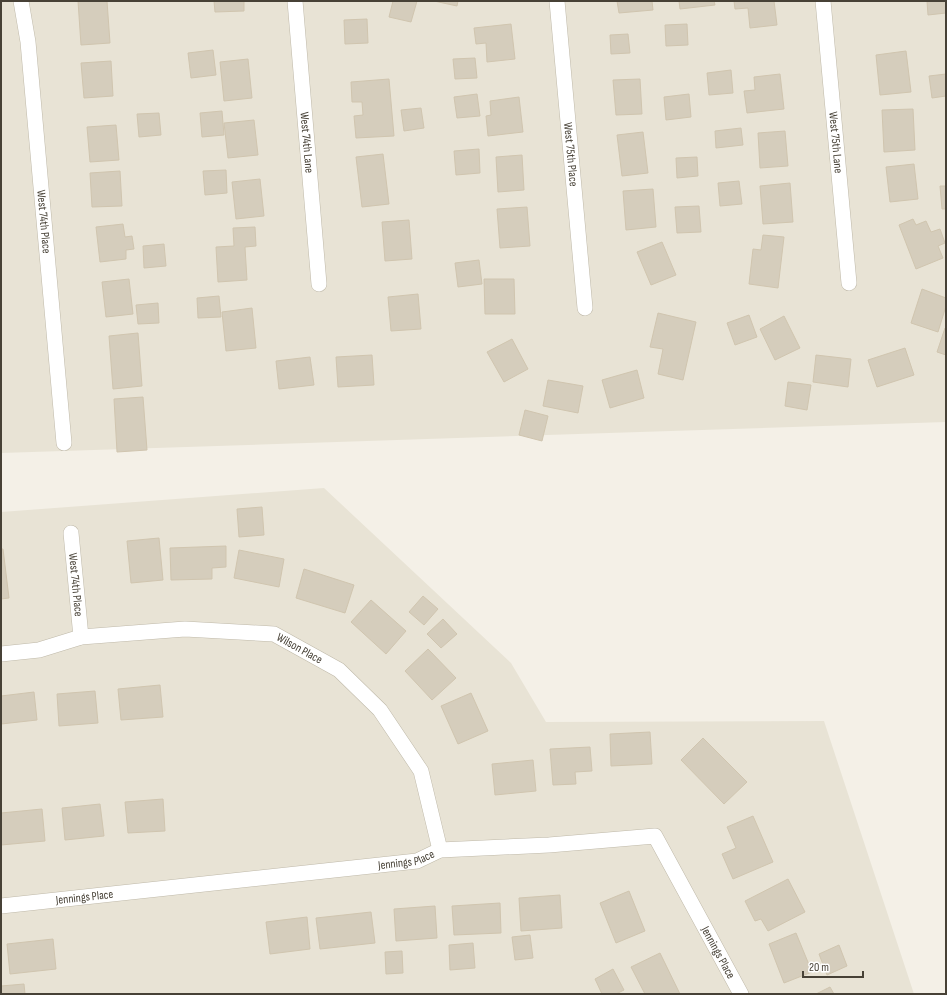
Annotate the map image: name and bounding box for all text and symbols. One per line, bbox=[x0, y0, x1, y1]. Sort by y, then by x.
street label: West 74th Lane bbox=[296, 111, 317, 174]
street label: West 75th Lane bbox=[825, 111, 846, 174]
street label: West 75th Place bbox=[560, 122, 581, 187]
street label: West 74th Place bbox=[33, 189, 54, 254]
street label: West 74th Place bbox=[65, 552, 86, 617]
street label: Wilson Place bbox=[274, 630, 325, 667]
street label: Jennings Place bbox=[376, 847, 437, 873]
street label: Jennings Place bbox=[54, 887, 114, 908]
street label: Jennings Place bbox=[697, 923, 738, 982]
scale bar bbox=[803, 953, 863, 979]
text: 20 m bbox=[809, 960, 829, 975]

